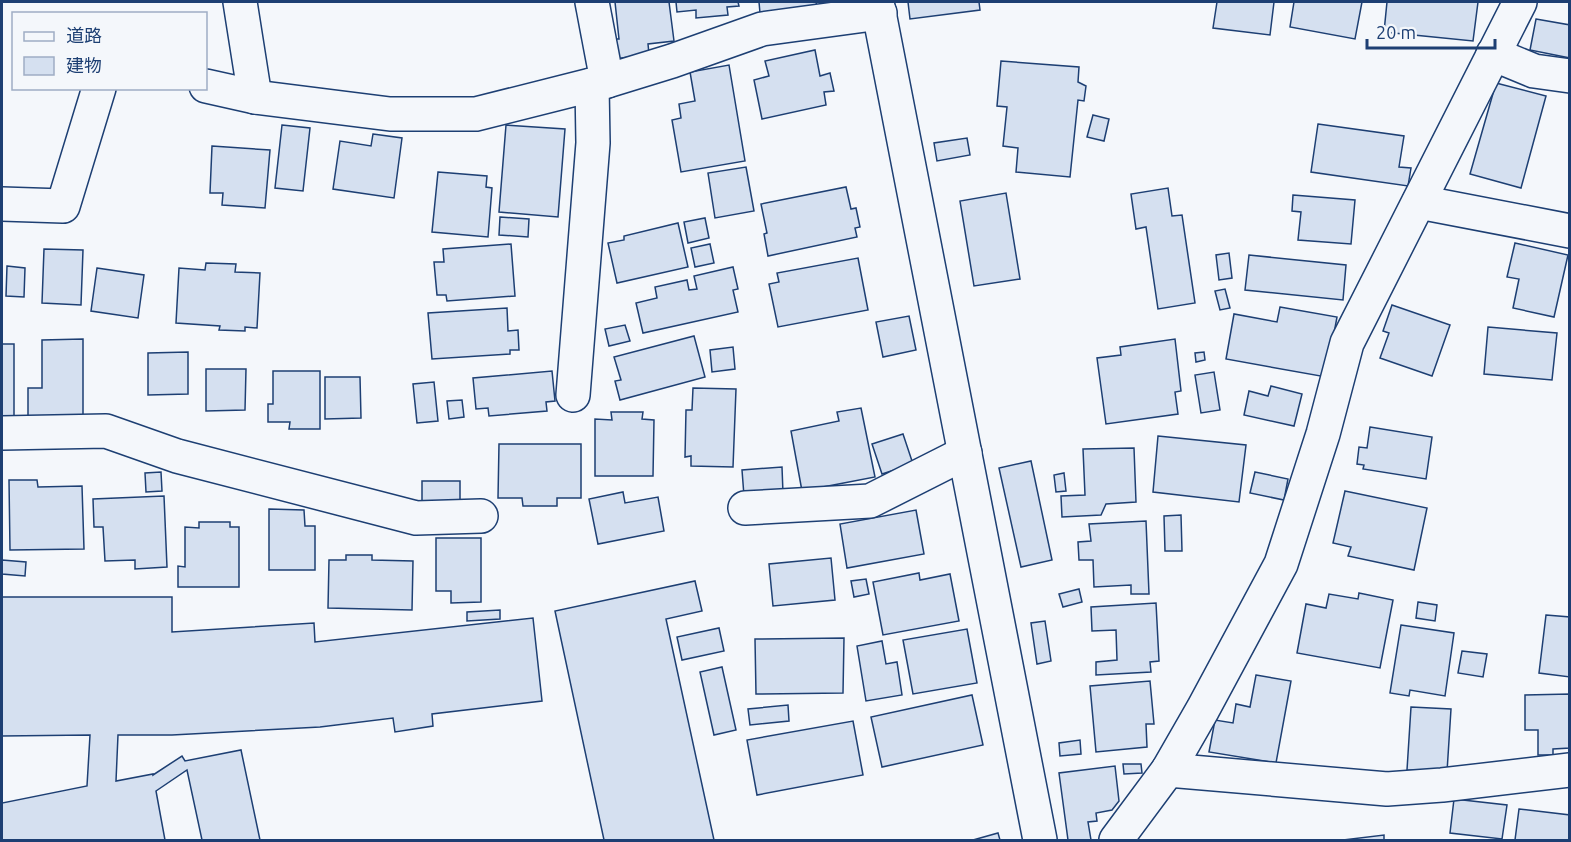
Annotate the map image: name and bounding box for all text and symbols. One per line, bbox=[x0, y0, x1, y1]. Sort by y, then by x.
legend bbox=[12, 12, 207, 90]
scale bar bbox=[1367, 12, 1494, 50]
text: 20 m bbox=[1376, 22, 1416, 42]
text: 道路 bbox=[66, 25, 102, 45]
text: 建物 bbox=[66, 55, 102, 75]

